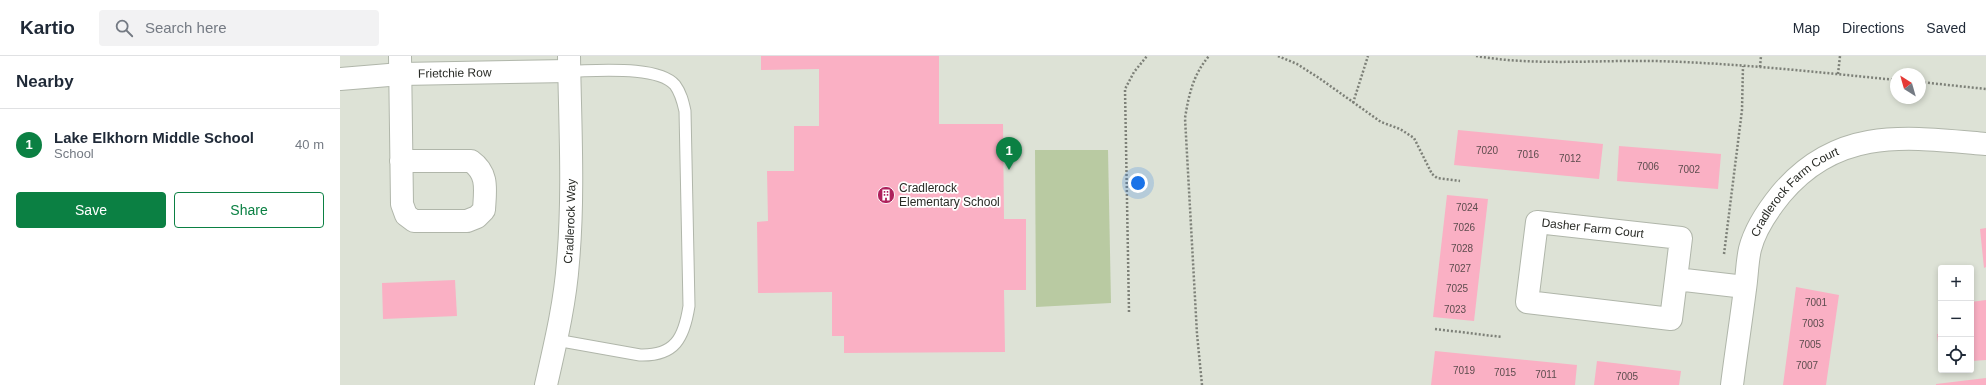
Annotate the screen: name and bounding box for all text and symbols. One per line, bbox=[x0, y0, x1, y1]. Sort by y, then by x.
search box bbox=[99, 10, 379, 46]
text: Kartio bbox=[20, 17, 75, 38]
icon: search bbox=[113, 17, 135, 39]
text: Search here bbox=[145, 19, 227, 36]
text: Map bbox=[1793, 20, 1820, 36]
text: Directions bbox=[1842, 20, 1904, 36]
text: Saved bbox=[1926, 20, 1966, 36]
street label: Frietchie Row bbox=[418, 65, 492, 81]
north arrow bbox=[1890, 68, 1926, 104]
text: Nearby bbox=[16, 72, 74, 91]
text: Lake Elkhorn Middle School bbox=[54, 129, 254, 146]
text: 1 bbox=[25, 137, 33, 152]
text: 40 m bbox=[295, 137, 324, 152]
pin: 1 bbox=[996, 137, 1022, 170]
street label: Cradlerock Farm Court bbox=[1748, 144, 1841, 239]
house number: 7020 bbox=[1476, 145, 1499, 156]
text: School bbox=[54, 146, 94, 161]
house number: 7016 bbox=[1517, 149, 1540, 160]
house number: 7012 bbox=[1559, 153, 1582, 164]
house number: 7006 bbox=[1637, 161, 1660, 172]
house number: 7002 bbox=[1678, 164, 1701, 175]
your location bbox=[1128, 173, 1148, 193]
street label: Cradlerock Way bbox=[561, 179, 578, 264]
place label: Cradlerock Elementary School bbox=[899, 181, 1000, 209]
building icon: Cradlerock Elementary School bbox=[876, 185, 896, 205]
button: Save bbox=[16, 192, 166, 228]
button: Share bbox=[174, 192, 324, 228]
house number: 7024 bbox=[1456, 202, 1479, 213]
street label: Dasher Farm Court bbox=[1541, 216, 1645, 241]
house number: 7026 bbox=[1453, 222, 1476, 233]
house number: 7028 bbox=[1451, 243, 1474, 254]
house number: 7027 bbox=[1449, 263, 1472, 274]
map controls bbox=[1938, 265, 1974, 373]
button: + bbox=[1938, 265, 1974, 301]
house number: 7025 bbox=[1446, 283, 1469, 294]
house number: 7001 bbox=[1805, 297, 1828, 308]
button: − bbox=[1938, 301, 1974, 337]
house number: 7023 bbox=[1444, 304, 1467, 315]
house number: 7003 bbox=[1802, 318, 1825, 329]
button: locate bbox=[1938, 337, 1974, 373]
house number: 7005 bbox=[1799, 339, 1822, 350]
house number: 7007 bbox=[1796, 360, 1819, 371]
house number: 7019 bbox=[1453, 365, 1476, 376]
house number: 7015 bbox=[1494, 367, 1517, 378]
house number: 7011 bbox=[1535, 369, 1557, 380]
house number: 7005 bbox=[1616, 371, 1639, 382]

